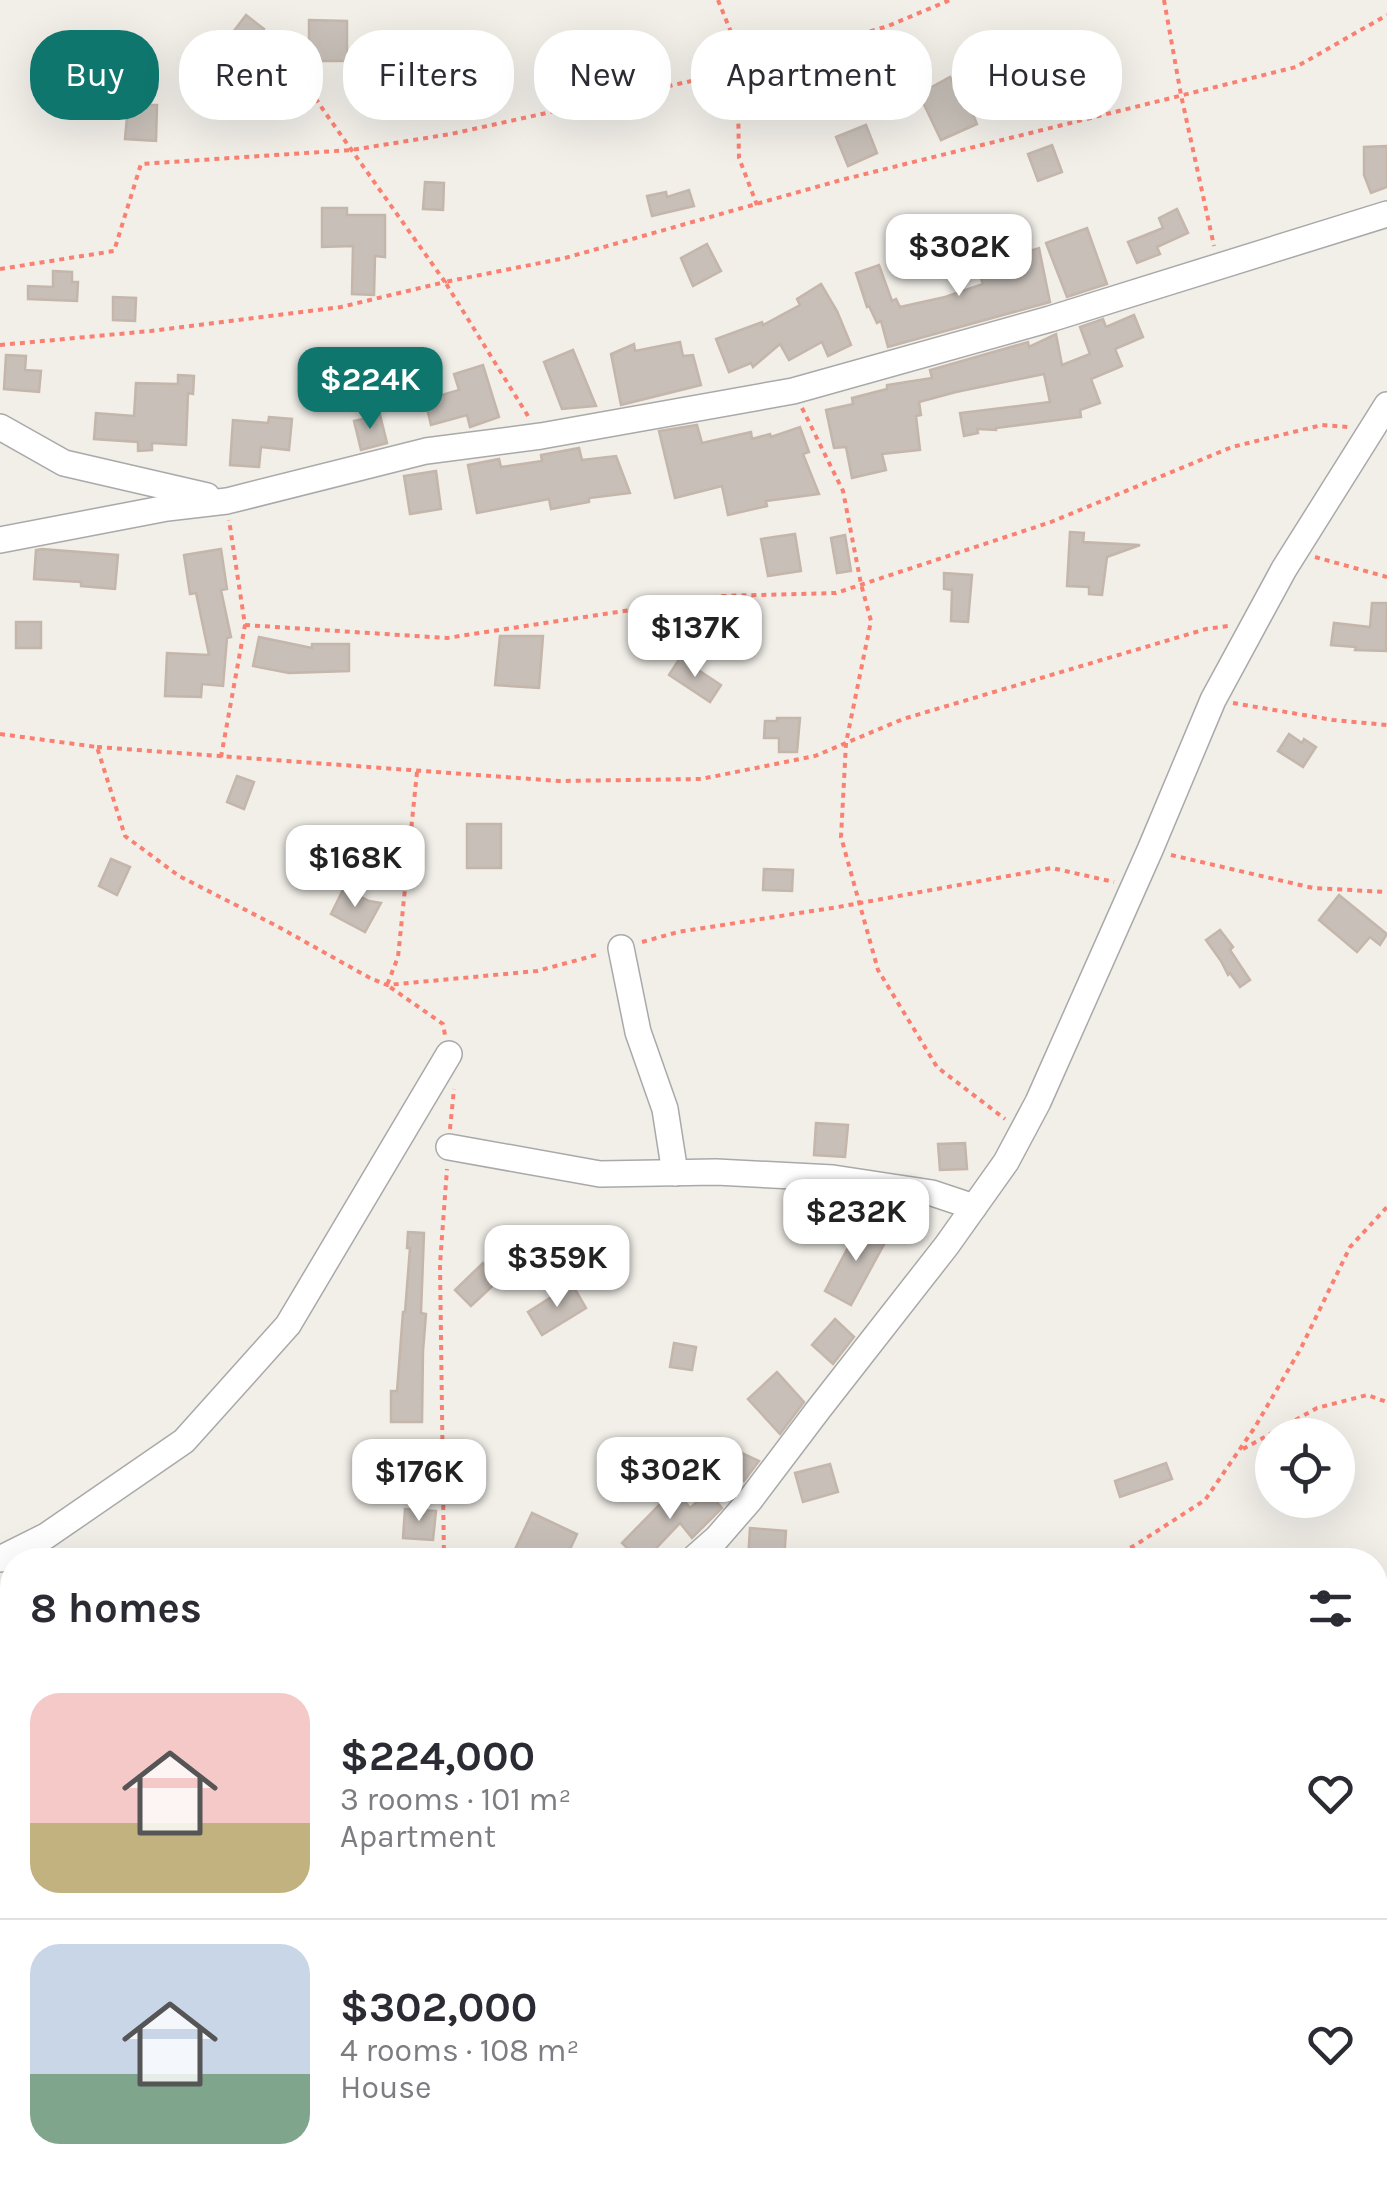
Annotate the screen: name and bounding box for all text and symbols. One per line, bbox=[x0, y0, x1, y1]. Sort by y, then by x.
chip: Buy bbox=[30, 30, 159, 120]
chip: Rent bbox=[179, 30, 323, 120]
chip: Filters bbox=[343, 30, 514, 120]
chip: New bbox=[534, 30, 671, 120]
chip: Apartment bbox=[691, 30, 932, 120]
chip: House bbox=[952, 30, 1122, 120]
pin: $302K bbox=[889, 214, 1029, 299]
text: $302K bbox=[908, 228, 1010, 265]
pin: $224K bbox=[300, 347, 440, 432]
text: $224K bbox=[320, 361, 420, 398]
pin: $137K bbox=[625, 595, 765, 680]
text: $137K bbox=[650, 609, 740, 646]
pin: $168K bbox=[285, 825, 425, 910]
text: $168K bbox=[308, 839, 402, 876]
pin: $232K bbox=[786, 1179, 926, 1264]
text: $232K bbox=[805, 1193, 907, 1230]
pin: $359K bbox=[487, 1225, 627, 1310]
text: $359K bbox=[506, 1239, 608, 1276]
map controls bbox=[1255, 1418, 1355, 1518]
button: locate bbox=[1255, 1418, 1355, 1518]
pin: $302K bbox=[600, 1437, 740, 1522]
pin: $176K bbox=[349, 1439, 489, 1524]
text: $302K bbox=[619, 1451, 721, 1488]
text: $176K bbox=[374, 1453, 464, 1490]
icon: filters bbox=[1303, 1581, 1358, 1636]
text: 8 homes bbox=[30, 1583, 202, 1633]
text: $224,000 bbox=[340, 1731, 535, 1781]
icon: home bbox=[110, 1733, 230, 1853]
icon: heart bbox=[1303, 1766, 1358, 1821]
text: 3 rooms · 101 m² bbox=[340, 1781, 571, 1818]
text: Apartment bbox=[340, 1818, 496, 1855]
text: $302,000 bbox=[340, 1982, 537, 2032]
icon: home bbox=[110, 1984, 230, 2104]
icon: heart bbox=[1303, 2017, 1358, 2072]
text: 4 rooms · 108 m² bbox=[340, 2032, 579, 2069]
text: House bbox=[340, 2069, 432, 2106]

